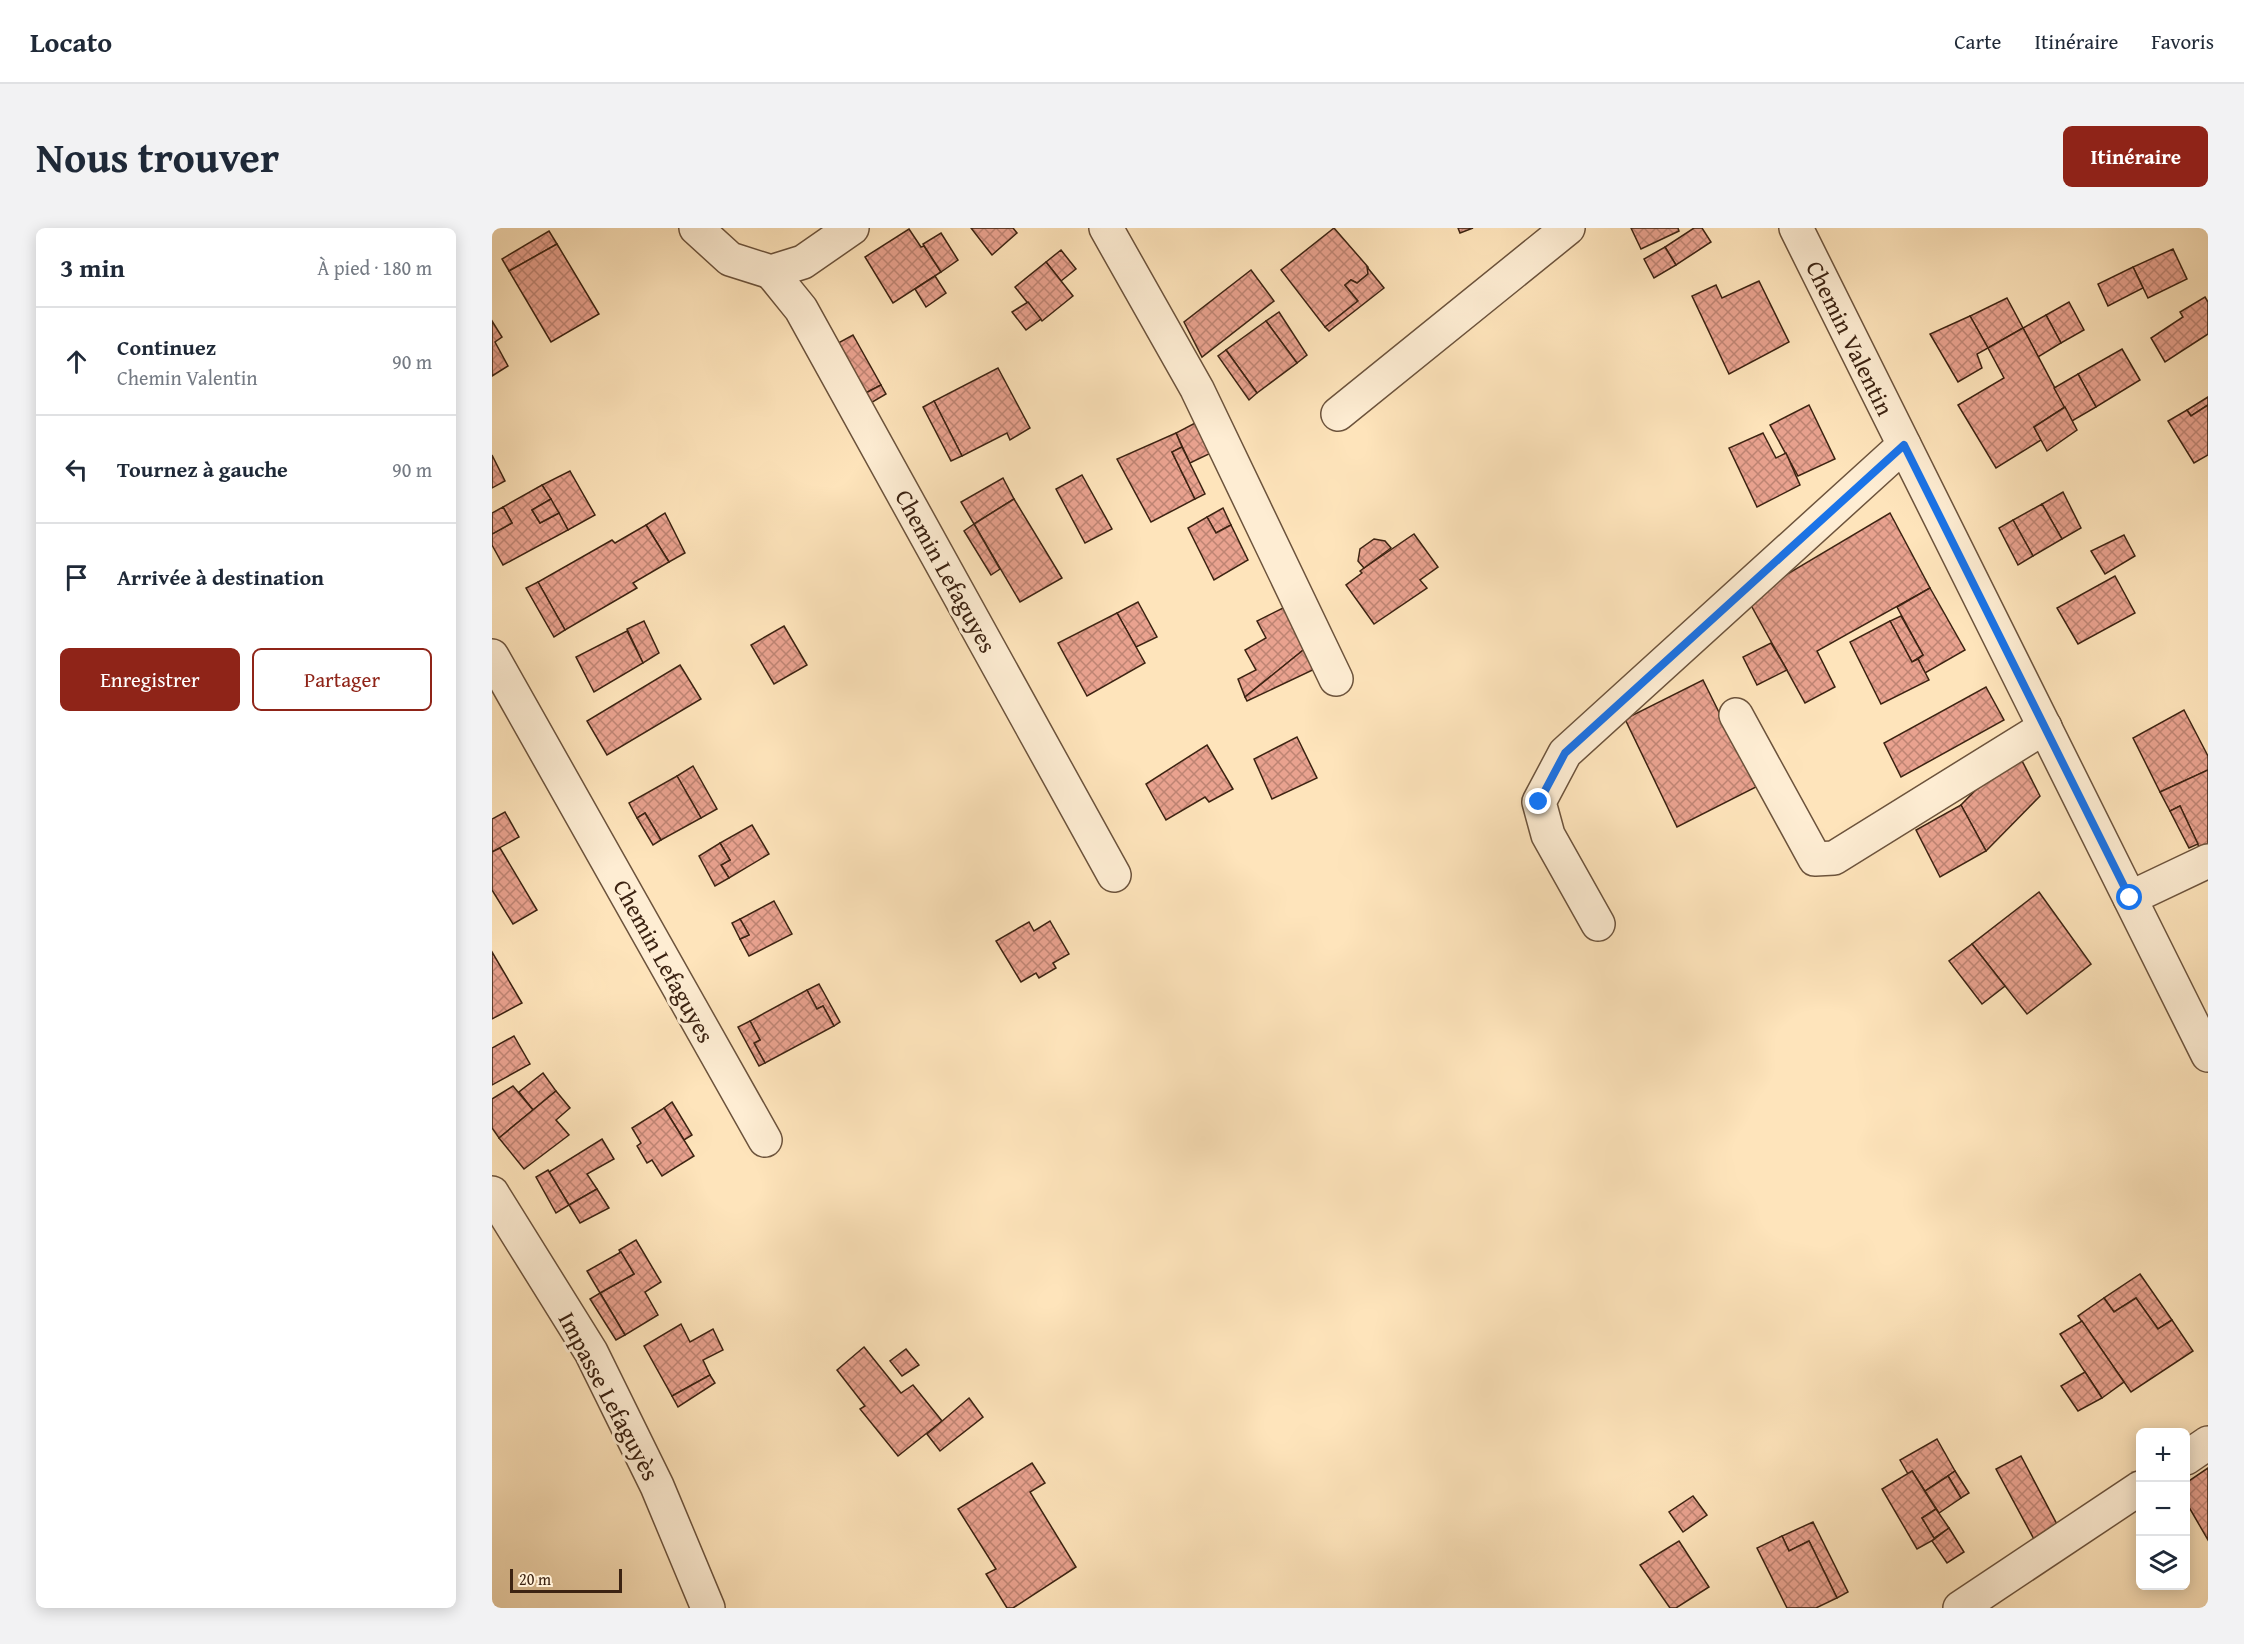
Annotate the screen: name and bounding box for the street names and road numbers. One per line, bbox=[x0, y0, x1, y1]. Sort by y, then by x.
street label: Chemin Valentin bbox=[1797, 255, 1903, 422]
street label: Chemin Lefaguyes bbox=[887, 483, 1005, 659]
street label: Chemin Lefaguyes bbox=[605, 873, 723, 1049]
street label: Impasse Lefaguyès bbox=[550, 1305, 668, 1487]

